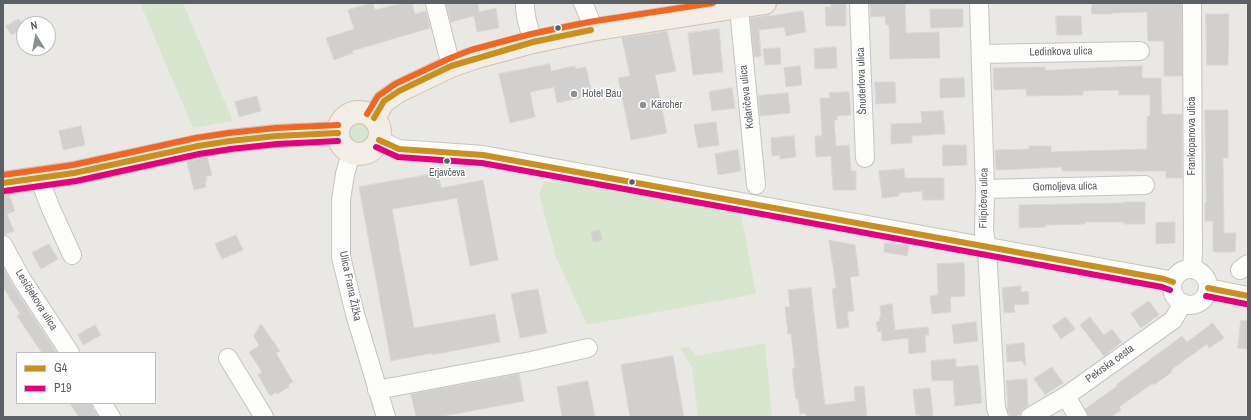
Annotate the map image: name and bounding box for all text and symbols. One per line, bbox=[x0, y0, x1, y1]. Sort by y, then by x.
north arrow bbox=[16, 16, 56, 56]
text: N bbox=[29, 18, 38, 33]
unlabelled marker bbox=[553, 23, 563, 33]
street label: Ledinkova ulica bbox=[1029, 45, 1093, 59]
street label: Šnuderlova ulica bbox=[854, 47, 870, 115]
street label: Kolaričeva ulica bbox=[737, 64, 757, 130]
place label: Hotel Bau bbox=[582, 87, 622, 101]
marker: Hotel Bau bbox=[569, 89, 579, 99]
street label: Frankopanova ulica bbox=[1185, 96, 1199, 176]
place label: Kärcher bbox=[651, 98, 683, 112]
marker: Kärcher bbox=[638, 100, 648, 110]
marker: Erjavčeva bbox=[442, 156, 452, 166]
place label: Erjavčeva bbox=[429, 167, 465, 179]
street label: Filipičeva ulica bbox=[977, 168, 991, 228]
unlabelled marker bbox=[627, 177, 637, 187]
street label: Gomoljeva ulica bbox=[1033, 180, 1097, 194]
street label: Ulica Frana Žižka bbox=[336, 250, 364, 322]
street label: Lesičjekova ulica bbox=[12, 267, 60, 333]
street label: Pekrska cesta bbox=[1083, 342, 1137, 386]
legend bbox=[16, 352, 156, 404]
text: G4 bbox=[54, 360, 67, 376]
text: P19 bbox=[54, 380, 72, 396]

